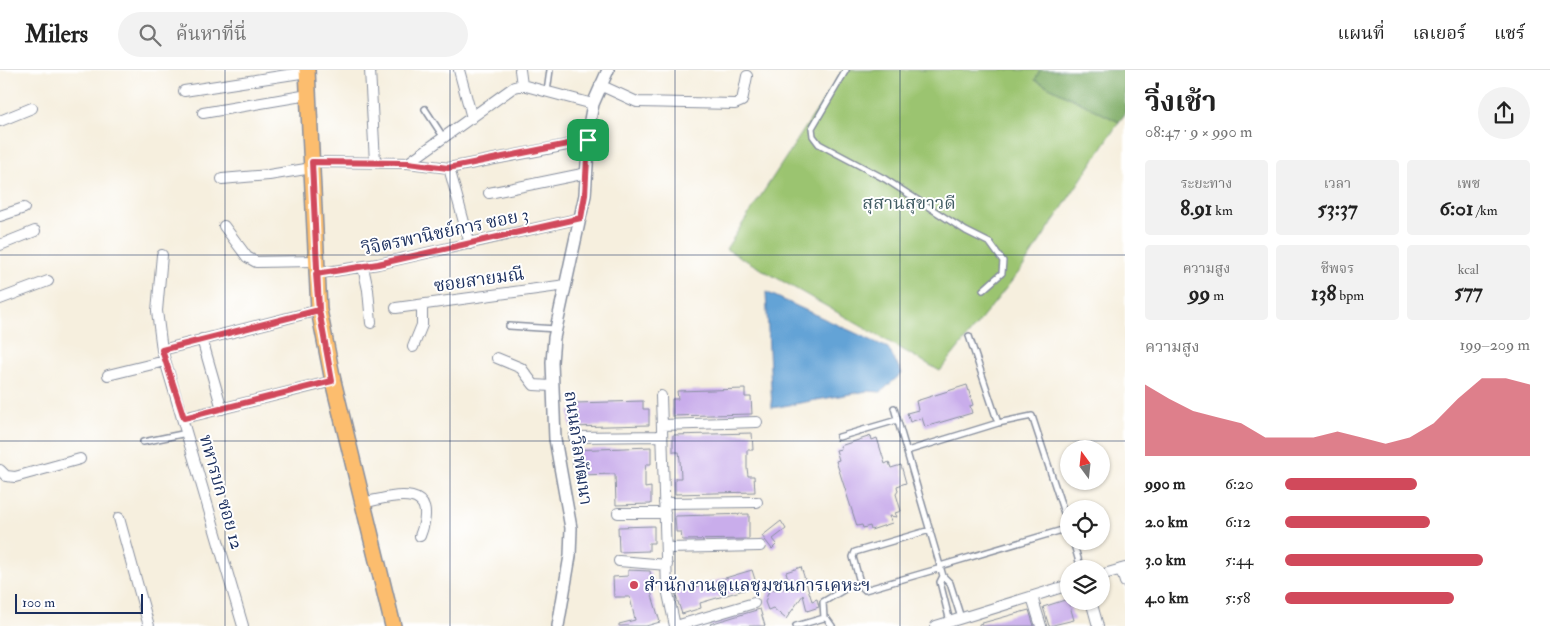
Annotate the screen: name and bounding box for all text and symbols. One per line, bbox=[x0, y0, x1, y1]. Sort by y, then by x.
search box bbox=[118, 12, 468, 57]
text: Milers bbox=[25, 19, 88, 50]
icon: search bbox=[136, 21, 164, 49]
text: ค้นหาที่นี่ bbox=[176, 22, 247, 46]
text: แผนที่ bbox=[1337, 22, 1385, 45]
text: เลเยอร์ bbox=[1413, 22, 1466, 45]
text: แชร์ bbox=[1494, 22, 1525, 45]
text: วิ่งเช้า bbox=[1145, 85, 1217, 120]
button: share bbox=[1478, 87, 1530, 139]
pin bbox=[567, 119, 609, 161]
text: 08:47 · 9 × 990 m bbox=[1145, 122, 1253, 142]
icon: arrive bbox=[574, 126, 602, 154]
text: ระยะทาง bbox=[1181, 175, 1232, 192]
text: เวลา bbox=[1324, 175, 1351, 192]
text: เพซ bbox=[1457, 175, 1480, 192]
park label: สุสานสุขาวดี bbox=[862, 192, 956, 215]
text: 8.91 bbox=[1180, 195, 1212, 222]
text: 53:37 bbox=[1317, 195, 1358, 222]
text: 6:01 bbox=[1439, 195, 1473, 222]
text: km bbox=[1212, 202, 1233, 219]
text: /km bbox=[1473, 202, 1498, 219]
street label: วิจิตรพานิชย์การ ซอย 3 bbox=[359, 203, 531, 261]
text: ความสูง bbox=[1183, 260, 1230, 277]
text: ชีพจร bbox=[1321, 260, 1354, 277]
text: kcal bbox=[1458, 261, 1479, 278]
street label: ซอยสายมณี bbox=[432, 262, 526, 298]
text: 577 bbox=[1454, 278, 1483, 305]
text: 99 bbox=[1189, 280, 1210, 307]
text: 138 bbox=[1311, 280, 1336, 307]
text: m bbox=[1210, 287, 1224, 304]
text: bpm bbox=[1336, 287, 1364, 304]
text: 199–209 m bbox=[1460, 335, 1530, 355]
text: ความสูง bbox=[1145, 337, 1200, 357]
street label: ถนนถวิลพัฒนา bbox=[559, 389, 597, 507]
street label: ทหารบก ซอย 12 bbox=[194, 432, 248, 552]
north arrow bbox=[1060, 440, 1110, 490]
map controls bbox=[1060, 440, 1110, 610]
text: 990 m bbox=[1145, 474, 1185, 494]
text: 6:20 bbox=[1225, 474, 1253, 494]
button: locate bbox=[1060, 500, 1110, 550]
text: 2.0 km bbox=[1145, 512, 1188, 532]
text: 6:12 bbox=[1225, 512, 1251, 532]
text: 3.0 km bbox=[1145, 550, 1186, 570]
text: 5:44 bbox=[1225, 550, 1253, 570]
button: layers bbox=[1060, 560, 1110, 610]
place label: สำนักงานดูแลชุมชนการเคหะฯ bbox=[644, 574, 871, 597]
marker: สำนักงานดูแลชุมชนการเคหะฯ bbox=[628, 579, 640, 591]
text: 4.0 km bbox=[1145, 588, 1189, 608]
text: 5:58 bbox=[1225, 588, 1251, 608]
scale bar bbox=[15, 591, 142, 614]
text: 100 m bbox=[22, 594, 55, 611]

